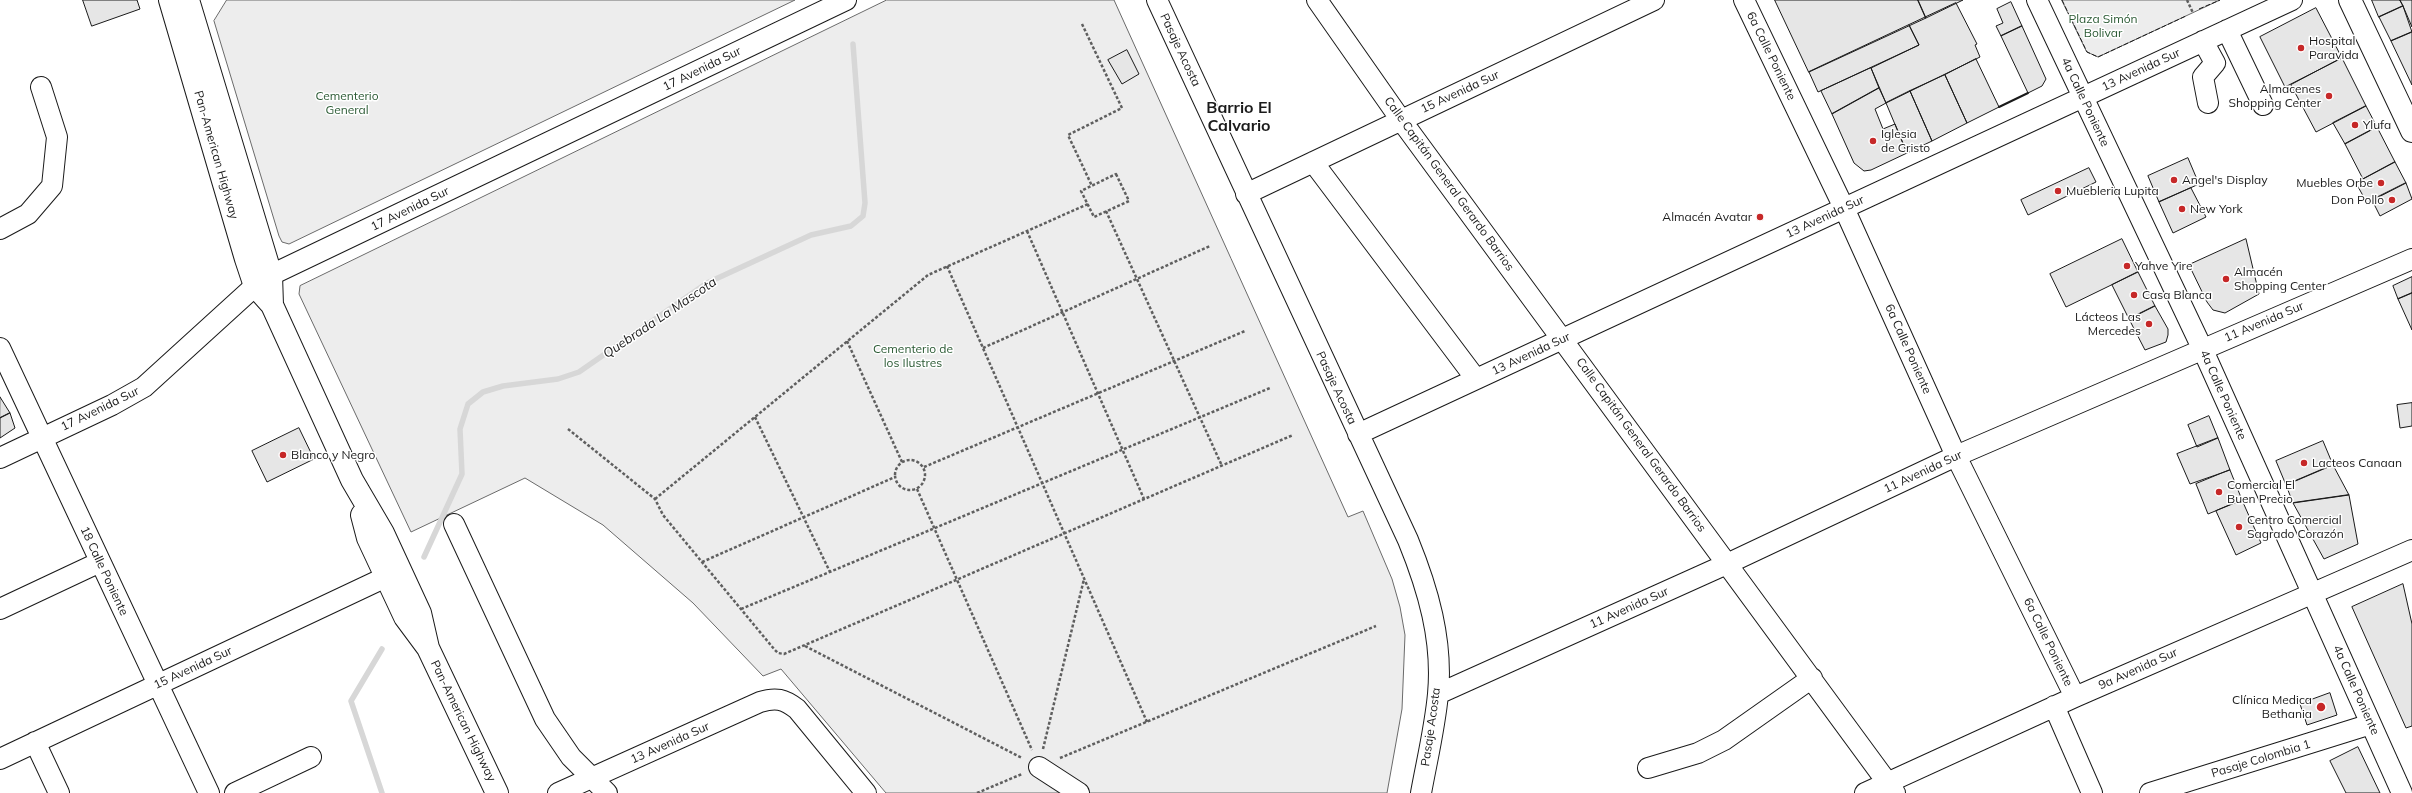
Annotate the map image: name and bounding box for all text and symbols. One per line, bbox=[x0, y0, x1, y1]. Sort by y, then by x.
street label: 6a Calle Poniente bbox=[1743, 9, 1799, 103]
street label: Pasaje Acosta bbox=[1157, 11, 1203, 89]
park label: Plaza Simón Bolivar bbox=[2068, 12, 2138, 40]
place label: Hospital Paravida bbox=[2309, 34, 2359, 62]
marker: Hospital Paravida bbox=[2296, 43, 2306, 53]
street label: 17 Avenida Sur bbox=[661, 44, 743, 94]
street label: 13 Avenida Sur bbox=[2099, 46, 2183, 94]
street label: 4a Calle Poniente bbox=[2058, 55, 2112, 149]
street label: 15 Avenida Sur bbox=[1418, 68, 1502, 116]
place label: Almacenes Shopping Center bbox=[2229, 82, 2321, 110]
street label: Pan-American Highway bbox=[191, 89, 241, 221]
park label: Cementerio General bbox=[315, 89, 379, 117]
marker: Almacenes Shopping Center bbox=[2324, 91, 2334, 101]
street label: Calle Capitán General Gerardo Barrios bbox=[1381, 94, 1517, 274]
district label: Barrio El Calvario bbox=[1206, 98, 1272, 136]
place label: Ylufa bbox=[2363, 118, 2391, 132]
marker: Ylufa bbox=[2350, 120, 2360, 130]
place label: Iglesia de Cristo bbox=[1881, 127, 1930, 155]
marker: Iglesia de Cristo bbox=[1868, 136, 1878, 146]
place label: Angel's Display bbox=[2182, 173, 2268, 187]
marker: Angel's Display bbox=[2169, 175, 2179, 185]
place label: Muebles Orbe bbox=[2296, 176, 2373, 190]
marker: Muebles Orbe bbox=[2376, 178, 2386, 188]
street label: 17 Avenida Sur bbox=[369, 184, 451, 234]
place label: Muebleria Lupita bbox=[2066, 184, 2159, 198]
marker: Muebleria Lupita bbox=[2053, 186, 2063, 196]
street label: 13 Avenida Sur bbox=[1783, 193, 1867, 241]
place label: Don Pollo bbox=[2331, 193, 2384, 207]
marker: Don Pollo bbox=[2387, 195, 2397, 205]
place label: New York bbox=[2190, 202, 2243, 216]
marker: New York bbox=[2177, 204, 2187, 214]
place label: Almacén Avatar bbox=[1662, 210, 1752, 224]
marker: Almacén Avatar bbox=[1755, 212, 1765, 222]
place label: Yahve Yire bbox=[2135, 259, 2192, 273]
marker: Yahve Yire bbox=[2122, 261, 2132, 271]
place label: Almacén Shopping Center bbox=[2234, 265, 2326, 293]
water label: Quebrada La Mascota bbox=[600, 274, 720, 362]
marker: Almacén Shopping Center bbox=[2221, 274, 2231, 284]
place label: Casa Blanca bbox=[2142, 288, 2212, 302]
marker: Casa Blanca bbox=[2129, 290, 2139, 300]
street label: 11 Avenida Sur bbox=[2222, 299, 2306, 345]
street label: 6a Calle Poniente bbox=[1882, 302, 1934, 396]
place label: Lácteos Las Mercedes bbox=[2075, 310, 2141, 338]
marker: Lácteos Las Mercedes bbox=[2144, 319, 2154, 329]
street label: 13 Avenida Sur bbox=[1489, 330, 1573, 378]
park label: Cementerio de los Ilustres bbox=[873, 342, 953, 370]
street label: 4a Calle Poniente bbox=[2197, 348, 2249, 442]
street label: Pasaje Acosta bbox=[1313, 349, 1359, 427]
street label: Calle Capitán General Gerardo Barrios bbox=[1573, 355, 1709, 535]
street label: 17 Avenida Sur bbox=[59, 384, 141, 434]
place label: Blanco y Negro bbox=[291, 448, 375, 462]
street label: 11 Avenida Sur bbox=[1881, 448, 1965, 496]
marker: Blanco y Negro bbox=[278, 450, 288, 460]
place label: Lacteos Canaan bbox=[2312, 456, 2402, 470]
marker: Lacteos Canaan bbox=[2299, 458, 2309, 468]
place label: Comercial El Buen Precio bbox=[2227, 478, 2295, 506]
marker: Comercial El Buen Precio bbox=[2214, 487, 2224, 497]
place label: Centro Comercial Sagrado Corazón bbox=[2247, 513, 2344, 541]
marker: Centro Comercial Sagrado Corazón bbox=[2234, 522, 2244, 532]
street label: 18 Calle Poniente bbox=[77, 524, 131, 618]
street label: 11 Avenida Sur bbox=[1587, 584, 1671, 632]
street label: 6a Calle Poniente bbox=[2020, 595, 2076, 689]
street label: 4a Calle Poniente bbox=[2330, 643, 2382, 737]
street label: 15 Avenida Sur bbox=[151, 644, 235, 692]
street label: 9a Avenida Sur bbox=[2096, 645, 2180, 693]
street label: Pan-American Highway bbox=[427, 658, 499, 784]
street label: Pasaje Acosta bbox=[1418, 687, 1444, 767]
place label: Clínica Medica Bethania bbox=[2232, 693, 2312, 721]
marker: Clínica Medica Bethania bbox=[2315, 701, 2327, 713]
street label: 13 Avenida Sur bbox=[628, 719, 712, 767]
street label: Pasaje Colombia 1 bbox=[2210, 737, 2312, 781]

